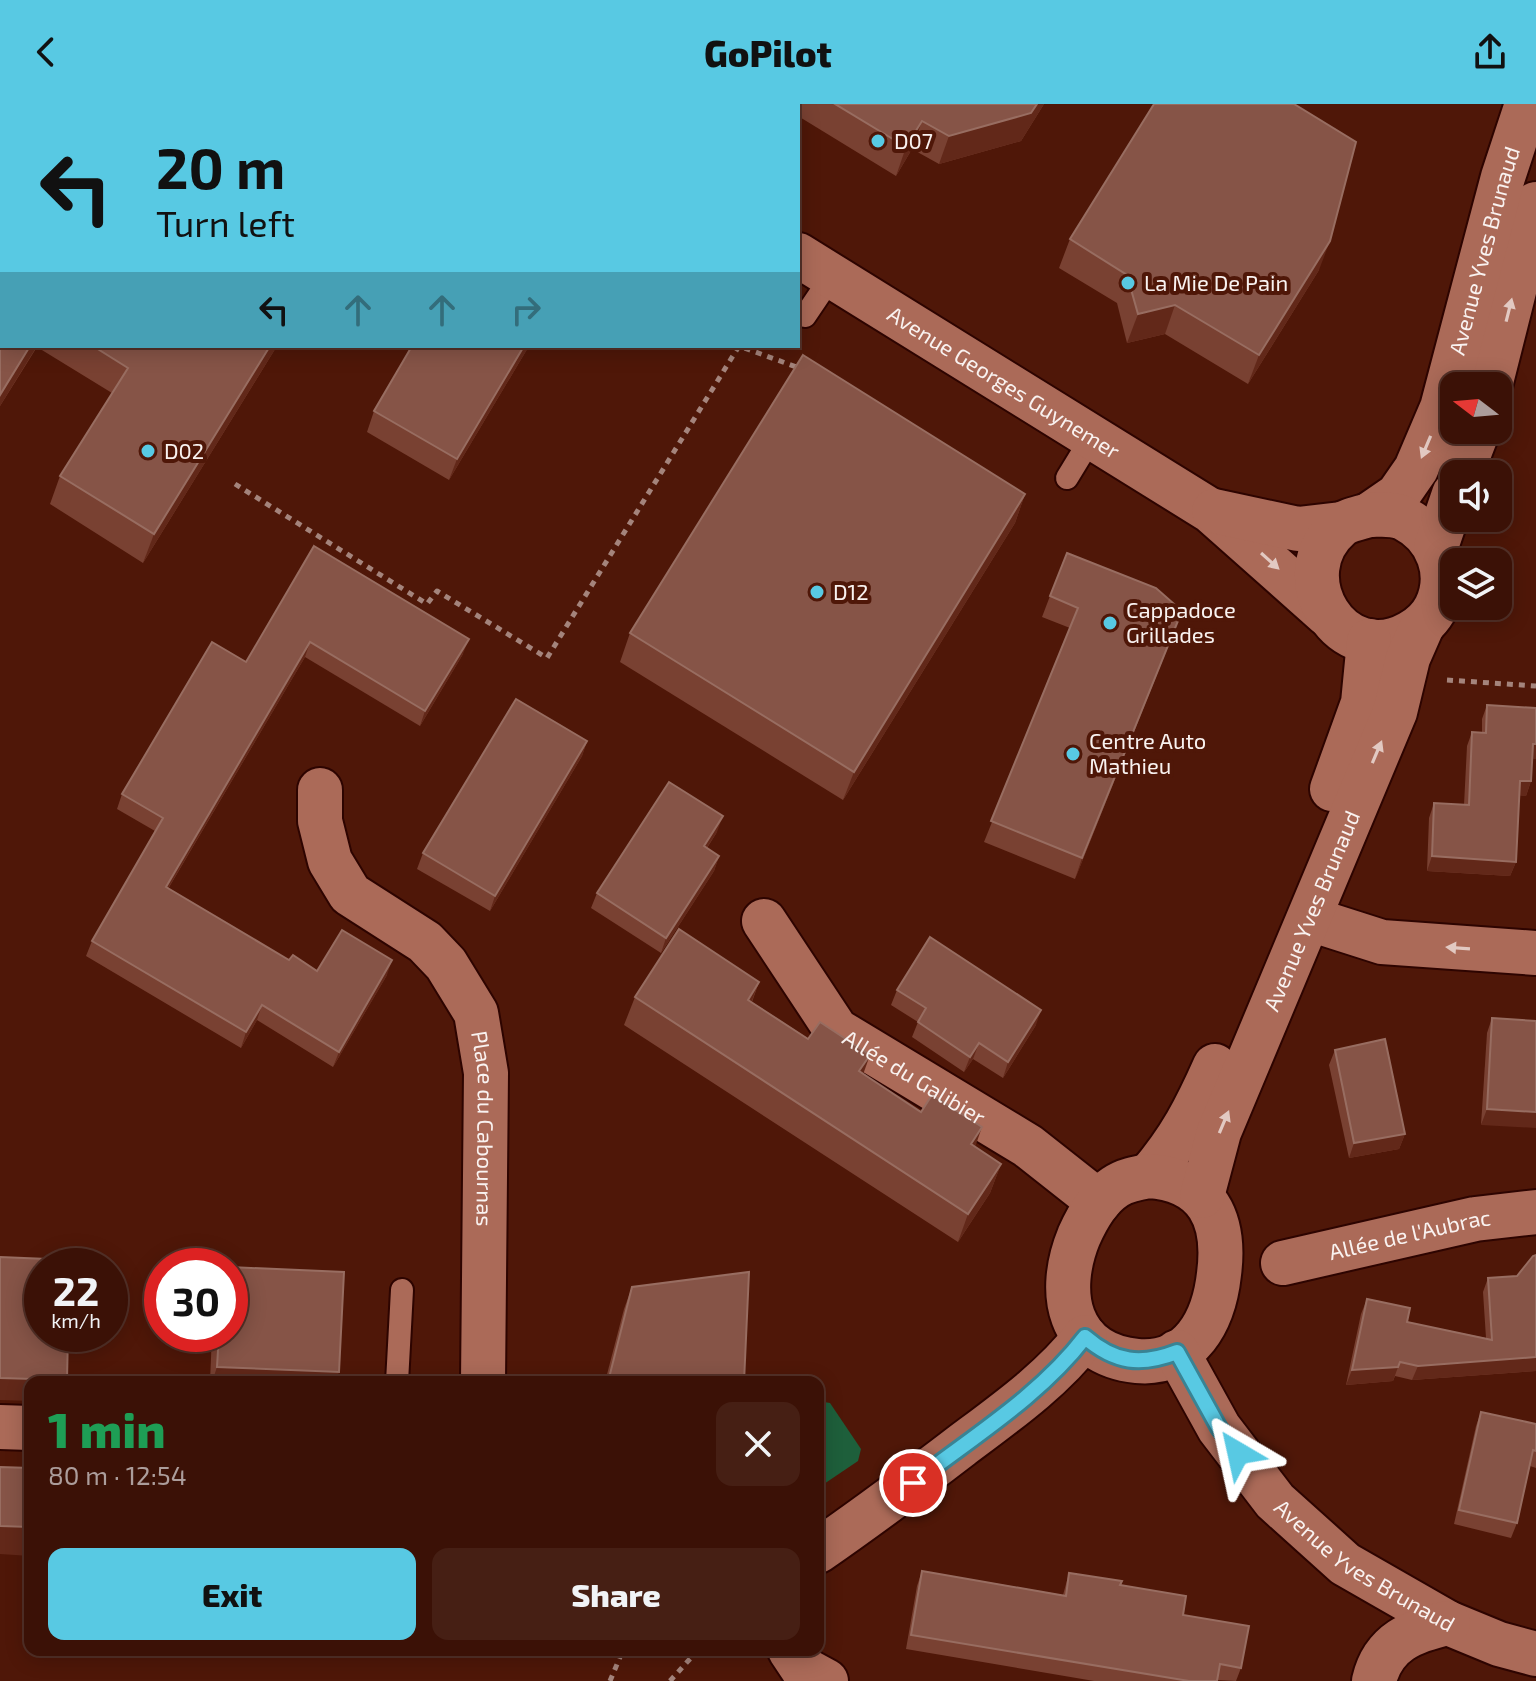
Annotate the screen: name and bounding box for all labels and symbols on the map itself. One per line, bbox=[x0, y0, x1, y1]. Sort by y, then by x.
place label: D07 bbox=[894, 127, 933, 153]
marker: D07 bbox=[869, 132, 887, 150]
street label: Avenue Yves Brunaud bbox=[1443, 143, 1524, 357]
place label: La Mie De Pain bbox=[1144, 269, 1288, 295]
marker: La Mie De Pain bbox=[1119, 274, 1137, 292]
one-way arrow bbox=[1504, 298, 1516, 323]
street label: Avenue Georges Guynemer bbox=[883, 300, 1125, 463]
north arrow bbox=[1440, 372, 1512, 444]
one-way arrow bbox=[1419, 435, 1432, 459]
place label: D02 bbox=[164, 437, 204, 463]
marker: D02 bbox=[139, 442, 157, 460]
one-way arrow bbox=[1260, 552, 1279, 570]
place label: D12 bbox=[833, 578, 869, 604]
marker: D12 bbox=[808, 583, 826, 601]
place label: Cappadoce Grillades bbox=[1126, 596, 1236, 647]
marker: Cappadoce Grillades bbox=[1101, 614, 1119, 632]
place label: Centre Auto Mathieu bbox=[1089, 727, 1206, 778]
one-way arrow bbox=[1371, 741, 1384, 764]
marker: Centre Auto Mathieu bbox=[1064, 745, 1082, 763]
street label: Avenue Yves Brunaud bbox=[1257, 806, 1364, 1015]
one-way arrow bbox=[1445, 941, 1470, 954]
street label: Allée du Galibier bbox=[839, 1023, 991, 1129]
street label: Place du Cabournas bbox=[467, 1029, 500, 1227]
one-way arrow bbox=[1217, 1110, 1230, 1134]
street label: Allée de l'Aubrac bbox=[1326, 1203, 1492, 1264]
speed limit sign: 30 bbox=[144, 1248, 248, 1352]
position arrow bbox=[1196, 1411, 1280, 1495]
pin bbox=[879, 1449, 947, 1517]
street label: Avenue Yves Brunaud bbox=[1270, 1493, 1460, 1636]

